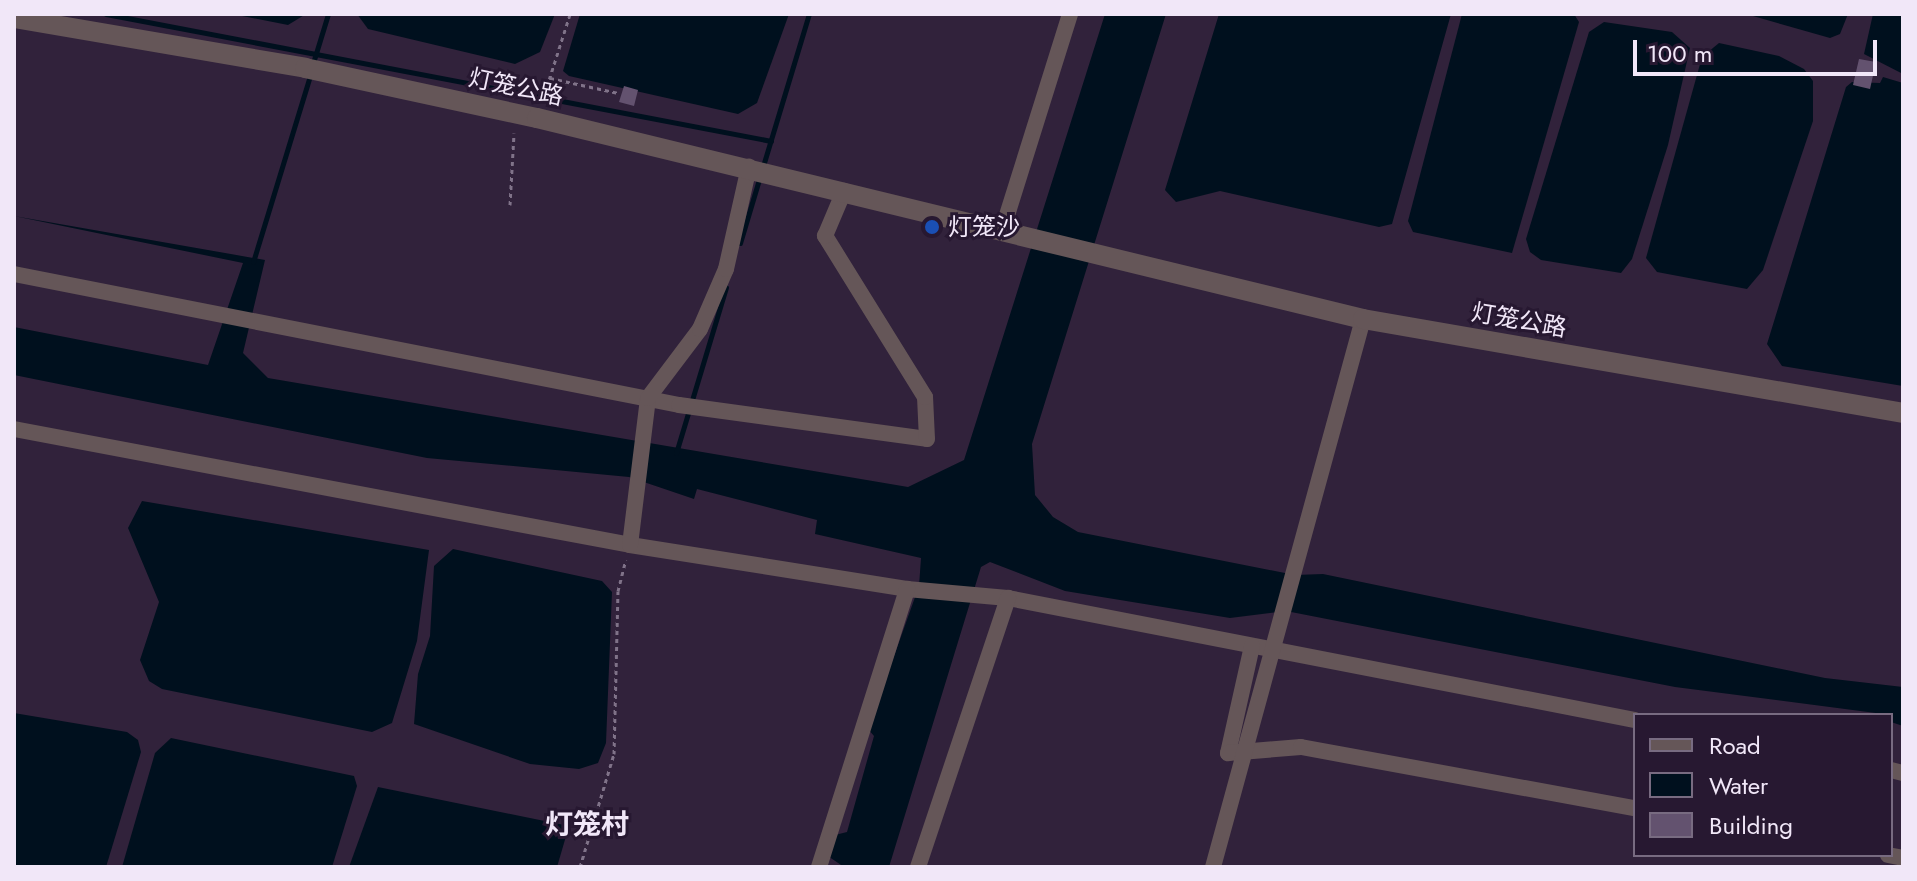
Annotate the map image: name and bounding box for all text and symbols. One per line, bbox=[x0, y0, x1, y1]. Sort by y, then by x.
scale bar bbox=[1637, 24, 1881, 74]
text: 100 m bbox=[1647, 36, 1713, 71]
street label: 灯笼公路 bbox=[466, 63, 566, 111]
place label: 灯笼沙 bbox=[948, 213, 1020, 241]
marker: 灯笼沙 bbox=[923, 218, 941, 236]
street label: 灯笼公路 bbox=[1469, 297, 1569, 343]
legend bbox=[1633, 713, 1893, 857]
text: Road bbox=[1709, 728, 1761, 763]
text: Water bbox=[1709, 768, 1768, 803]
district label: 灯笼村 bbox=[545, 808, 629, 842]
text: Building bbox=[1709, 808, 1793, 843]

